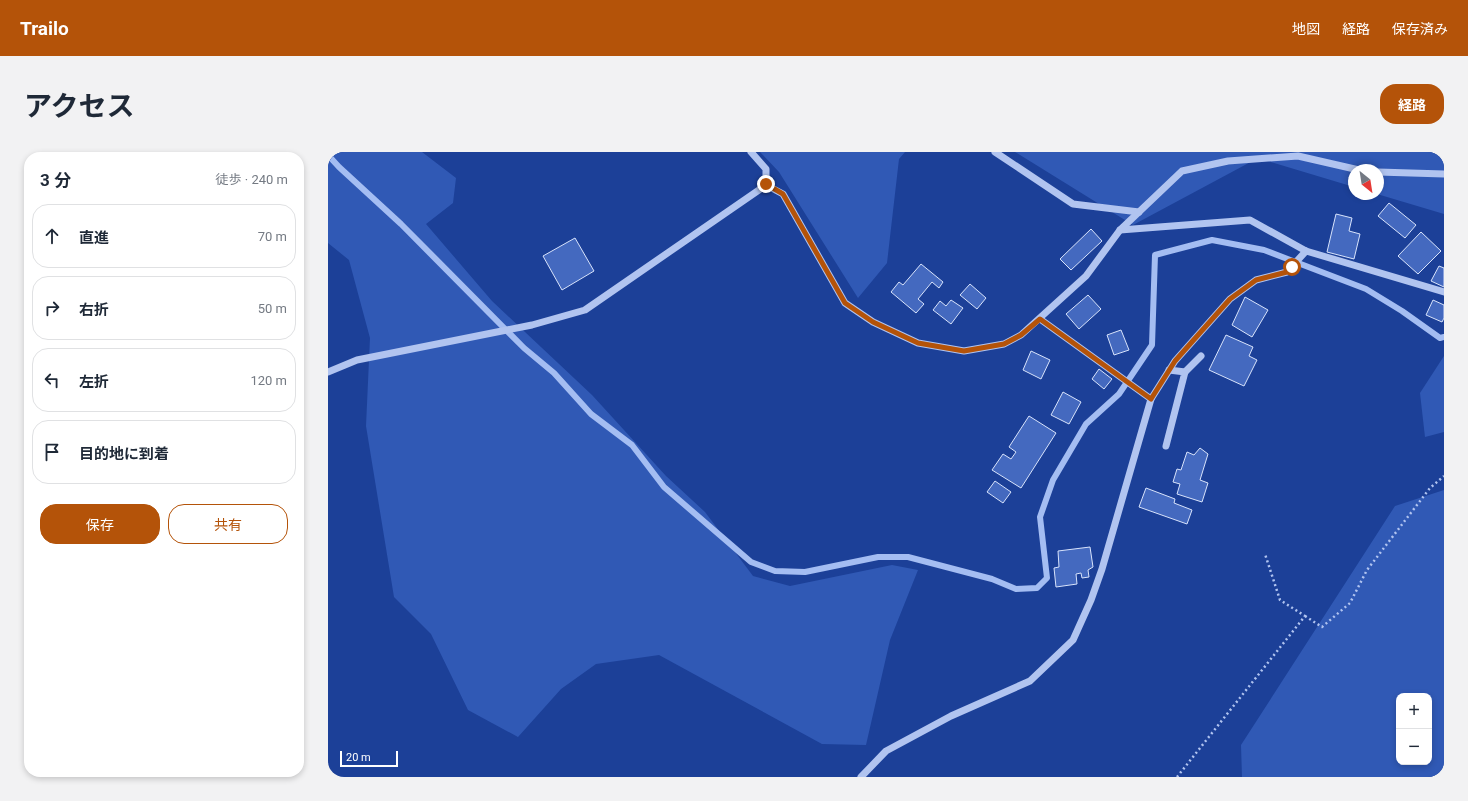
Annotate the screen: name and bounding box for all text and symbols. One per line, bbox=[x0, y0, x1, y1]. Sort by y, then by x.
text: Trailo bbox=[20, 17, 69, 40]
text: 地図 bbox=[1292, 21, 1320, 37]
text: 経路 bbox=[1342, 21, 1370, 37]
text: 保存済み bbox=[1392, 21, 1448, 37]
button: 経路 bbox=[1380, 84, 1444, 124]
text: アクセス bbox=[24, 90, 135, 123]
north arrow bbox=[1348, 164, 1384, 200]
text: 3 分 bbox=[40, 170, 71, 190]
text: 徒歩 · 240 m bbox=[216, 172, 288, 187]
route end bbox=[757, 175, 775, 193]
icon: ahead bbox=[41, 225, 63, 247]
text: 直進 bbox=[79, 229, 109, 247]
text: 70 m bbox=[258, 229, 287, 244]
route start bbox=[1283, 258, 1301, 276]
icon: right bbox=[41, 297, 63, 319]
text: 右折 bbox=[79, 301, 109, 319]
text: 50 m bbox=[258, 301, 287, 316]
icon: left bbox=[41, 369, 63, 391]
text: 左折 bbox=[79, 373, 109, 391]
text: 120 m bbox=[250, 373, 287, 388]
icon: arrive bbox=[41, 441, 63, 463]
text: 目的地に到着 bbox=[79, 445, 169, 463]
button: 保存 bbox=[40, 504, 160, 544]
button: 共有 bbox=[168, 504, 288, 544]
map controls bbox=[1396, 693, 1432, 765]
button: + bbox=[1396, 693, 1432, 729]
button: − bbox=[1396, 729, 1432, 765]
scale bar bbox=[340, 749, 398, 768]
text: 20 m bbox=[346, 751, 371, 764]

